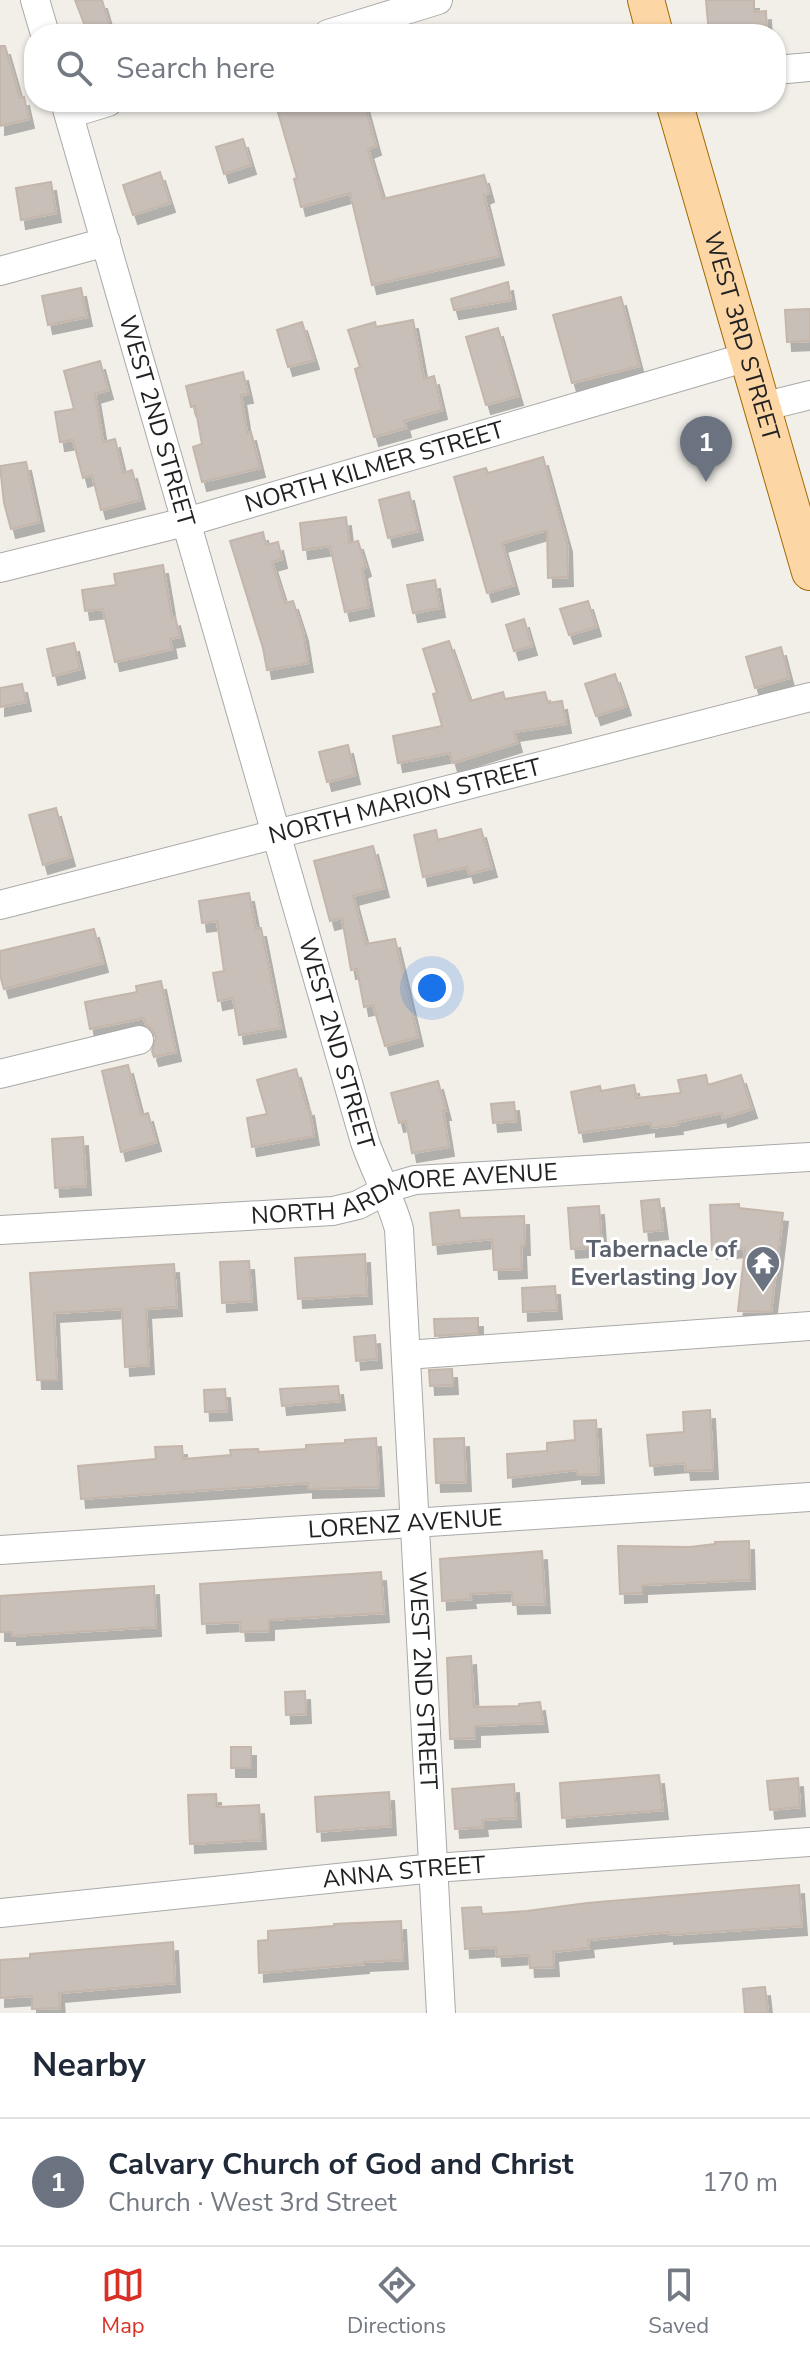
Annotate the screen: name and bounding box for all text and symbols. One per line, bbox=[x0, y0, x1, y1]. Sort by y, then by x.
search box bbox=[24, 24, 786, 112]
icon: search bbox=[52, 46, 96, 90]
text: Search here bbox=[116, 48, 275, 89]
street label: WEST 3RD STREET bbox=[696, 228, 787, 445]
street label: WEST 2ND STREET bbox=[111, 312, 203, 531]
street label: NORTH KILMER STREET bbox=[241, 413, 508, 520]
pin: 1 bbox=[680, 416, 732, 482]
street label: NORTH MARION STREET bbox=[265, 751, 545, 851]
street label: WEST 2ND STREET bbox=[291, 934, 382, 1154]
your location bbox=[412, 968, 452, 1008]
street label: NORTH ARDMORE AVENUE bbox=[250, 1156, 558, 1232]
place label: Tabernacle of Everlasting Joy bbox=[571, 1233, 738, 1293]
temple icon: Tabernacle of Everlasting Joy bbox=[744, 1244, 782, 1294]
street label: LORENZ AVENUE bbox=[307, 1501, 503, 1546]
street label: WEST 2ND STREET bbox=[401, 1571, 445, 1791]
street label: ANNA STREET bbox=[321, 1848, 487, 1895]
text: Nearby bbox=[32, 2042, 146, 2088]
text: Calvary Church of God and Christ bbox=[108, 2144, 574, 2185]
text: 1 bbox=[50, 2165, 66, 2200]
text: 170 m bbox=[702, 2165, 778, 2200]
text: Church · West 3rd Street bbox=[108, 2185, 397, 2220]
tab: Map bbox=[101, 2263, 145, 2341]
tab: Directions bbox=[347, 2263, 446, 2341]
tab: Saved bbox=[648, 2263, 709, 2341]

